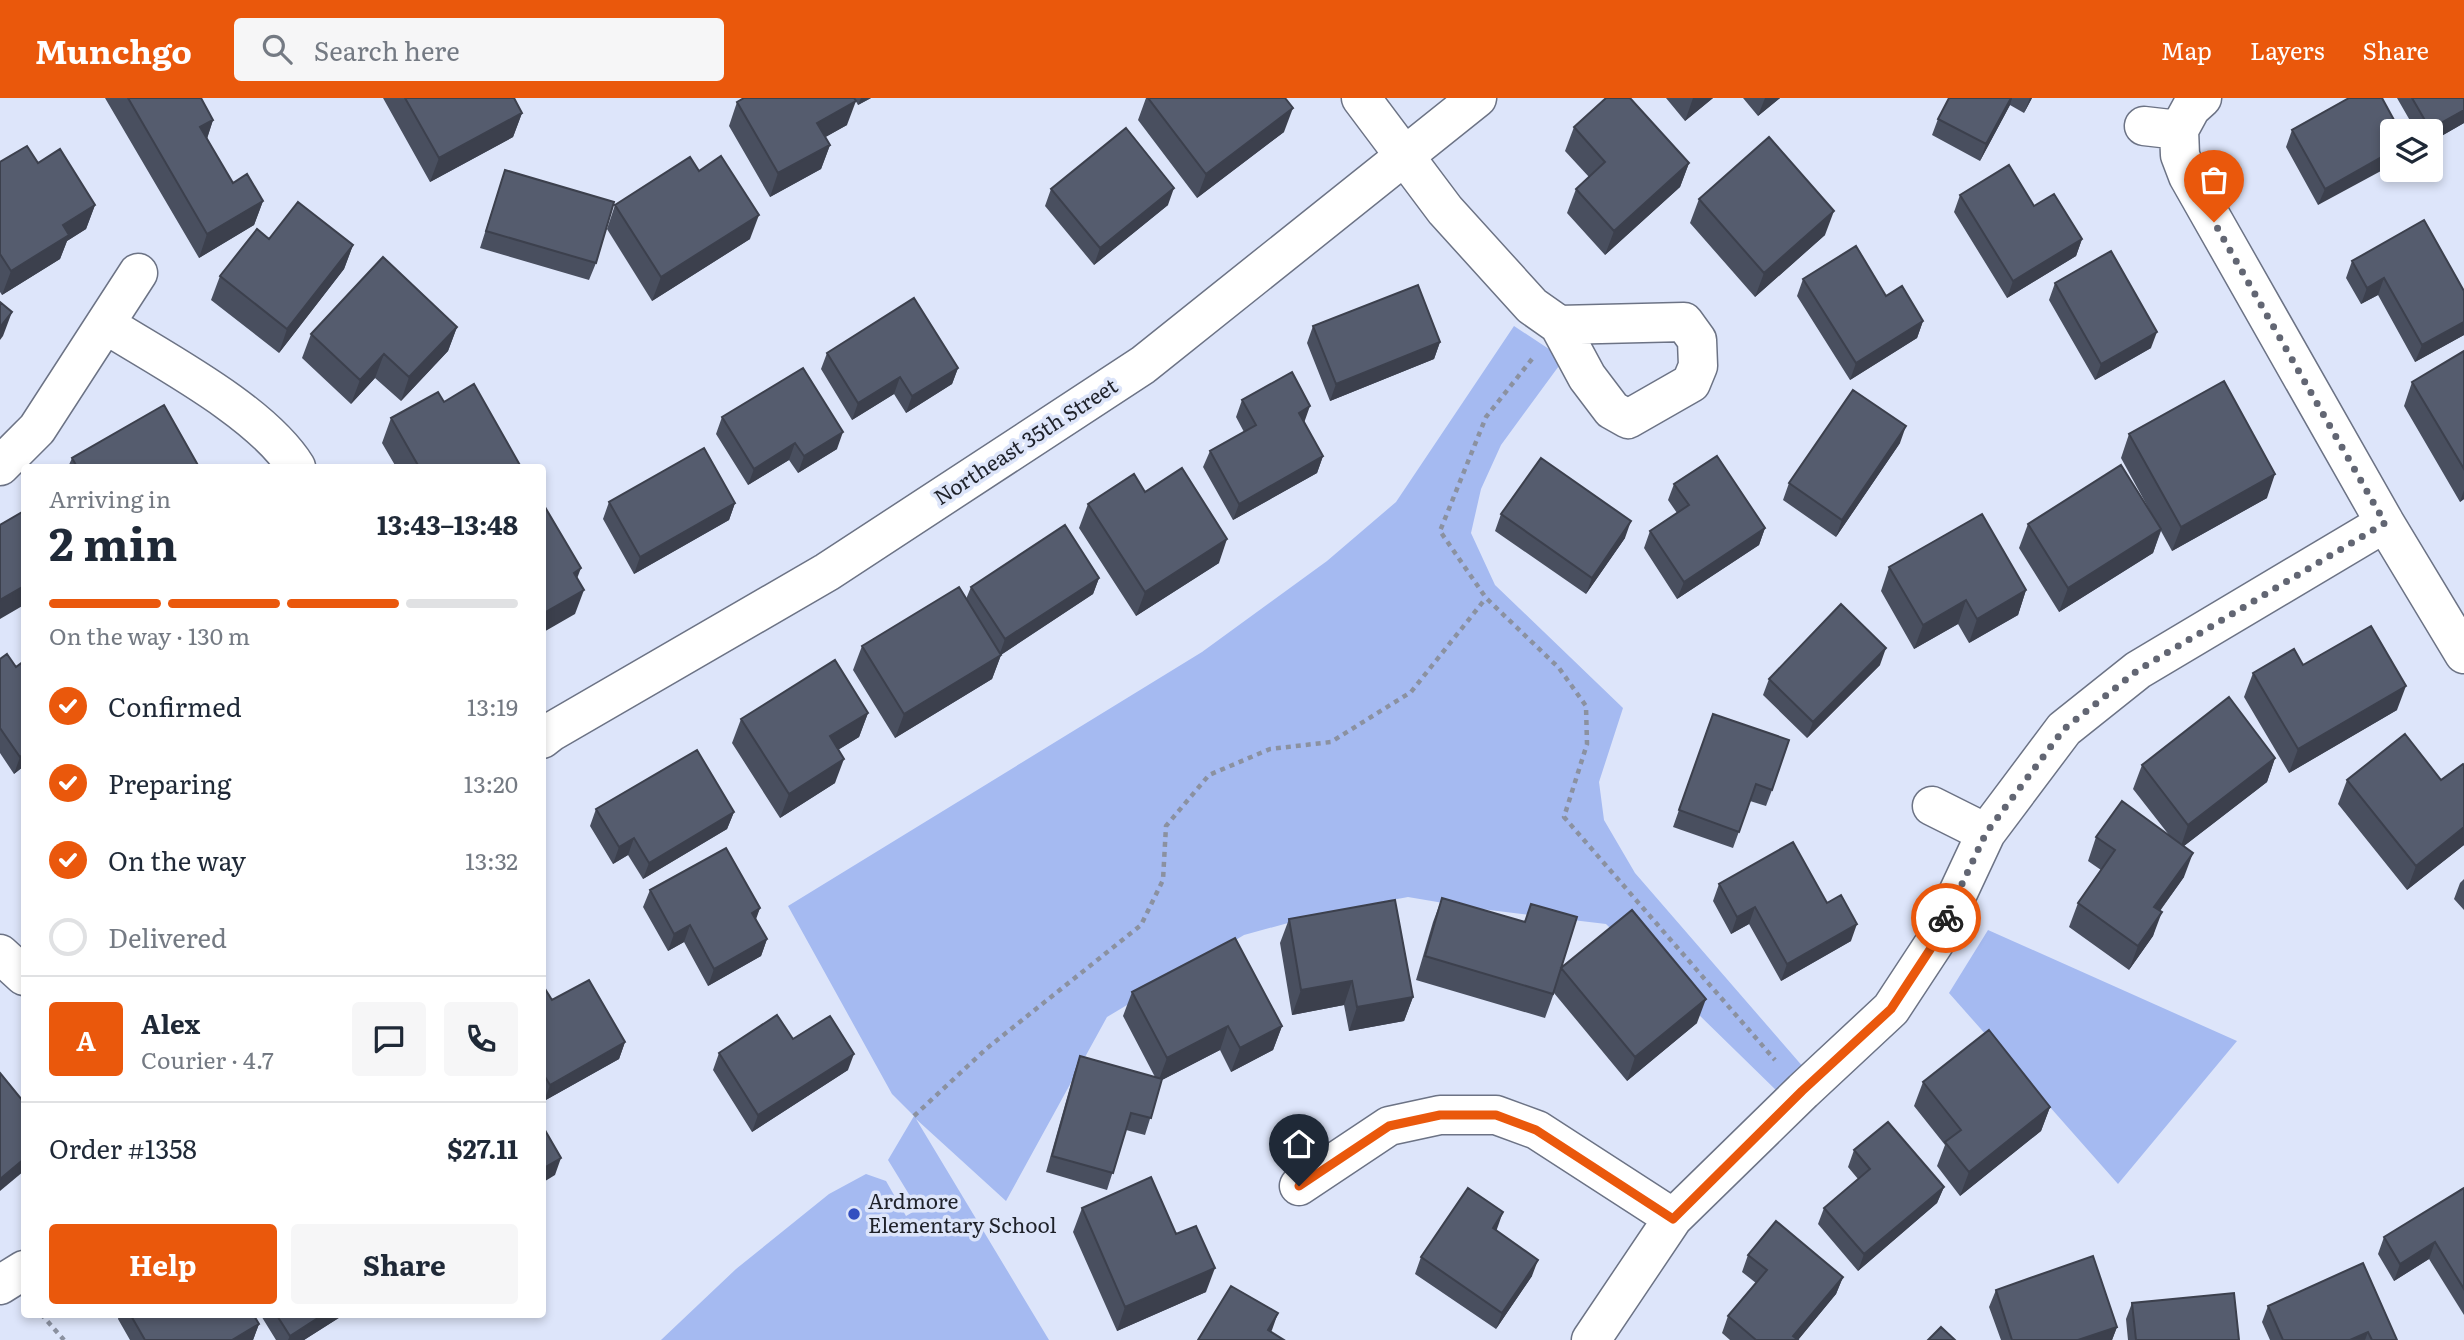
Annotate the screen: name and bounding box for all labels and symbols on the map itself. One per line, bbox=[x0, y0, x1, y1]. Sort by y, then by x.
pin bbox=[2184, 150, 2244, 222]
street label: Northeast 35th Street bbox=[927, 369, 1123, 511]
courier bbox=[1911, 883, 1981, 953]
pin bbox=[1269, 1114, 1329, 1186]
place label: Ardmore Elementary School bbox=[868, 1184, 1057, 1239]
marker: Ardmore Elementary School bbox=[846, 1206, 862, 1222]

